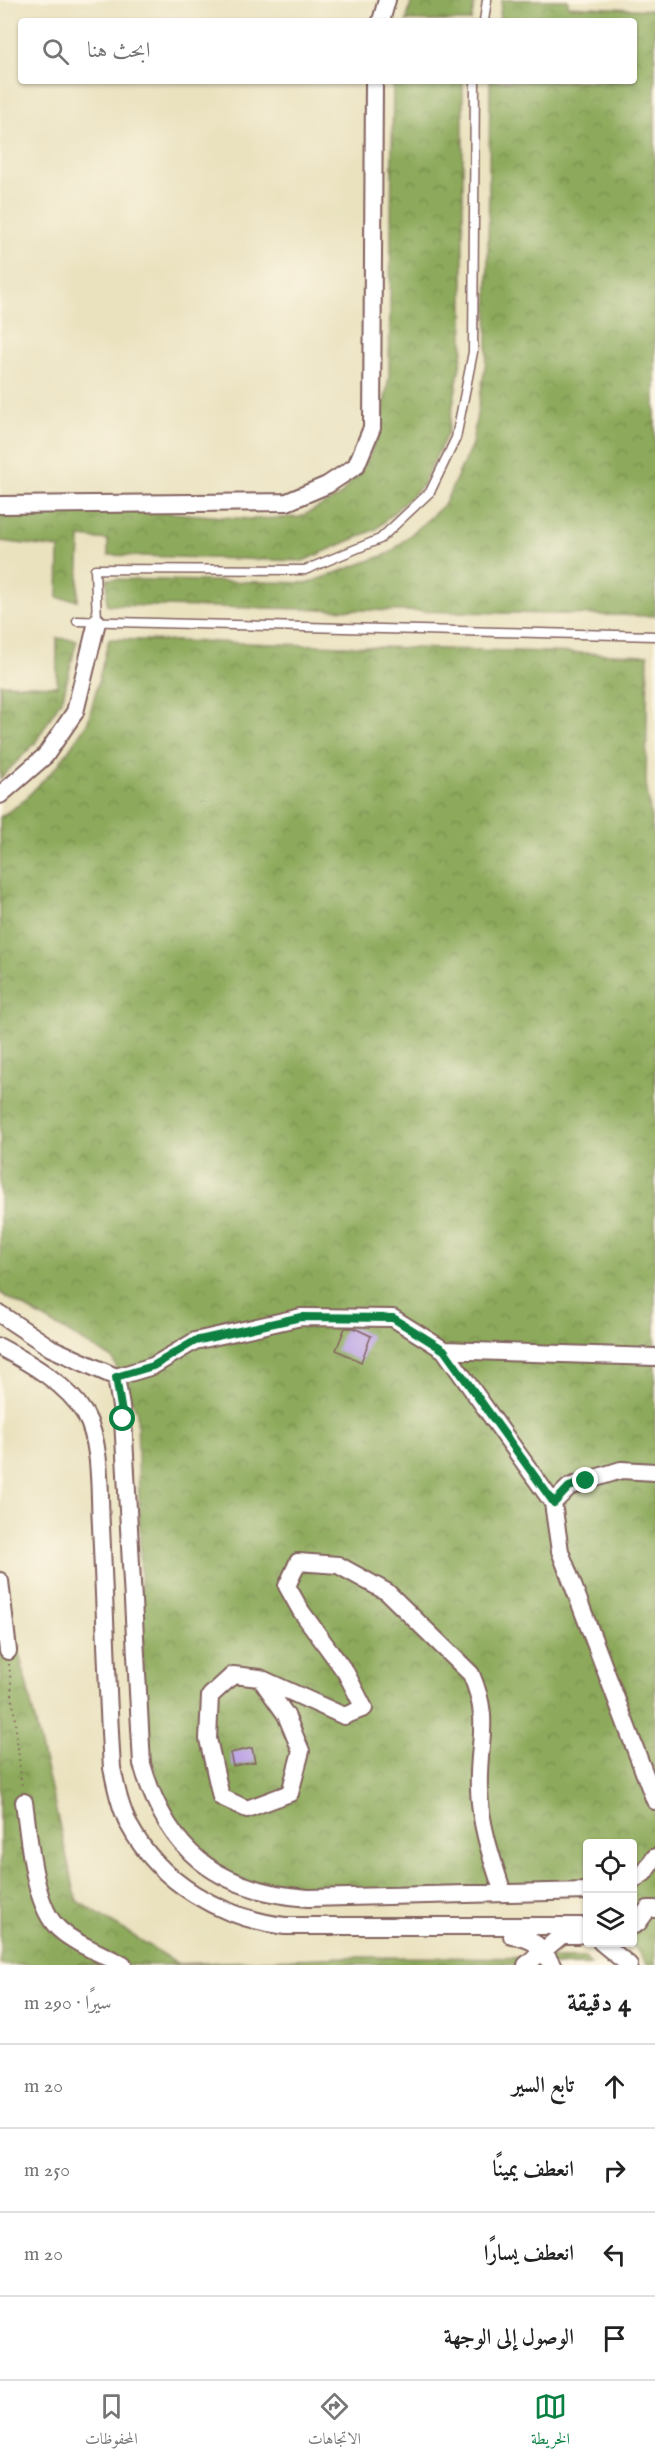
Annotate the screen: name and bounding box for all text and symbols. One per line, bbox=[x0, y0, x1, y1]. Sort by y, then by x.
search box bbox=[18, 18, 637, 84]
icon: search bbox=[39, 35, 72, 68]
text: ابحث هنا bbox=[87, 37, 150, 65]
route start bbox=[109, 1405, 135, 1431]
route end bbox=[572, 1467, 598, 1493]
map controls bbox=[583, 1839, 637, 1947]
button: locate bbox=[583, 1839, 637, 1893]
button: layers bbox=[583, 1893, 637, 1947]
text: 4 دقيقة bbox=[567, 1987, 631, 2020]
text: سيرًا · 290 m bbox=[24, 1991, 112, 2016]
icon: ahead bbox=[598, 2070, 631, 2103]
text: تابع السير bbox=[512, 2072, 574, 2100]
text: 20 m bbox=[24, 2074, 63, 2099]
icon: right bbox=[598, 2154, 631, 2187]
text: انعطف يمينًا bbox=[493, 2156, 574, 2184]
text: 250 m bbox=[24, 2158, 70, 2183]
icon: left bbox=[598, 2238, 631, 2271]
text: انعطف يسارًا bbox=[484, 2240, 574, 2268]
text: 20 m bbox=[24, 2242, 63, 2267]
icon: arrive bbox=[598, 2322, 631, 2355]
text: الوصول إلى الوجهة bbox=[444, 2324, 574, 2352]
tab: المحفوظات bbox=[85, 2390, 138, 2454]
tab: الاتجاهات bbox=[308, 2390, 361, 2454]
tab: الخريطة bbox=[531, 2390, 570, 2454]

